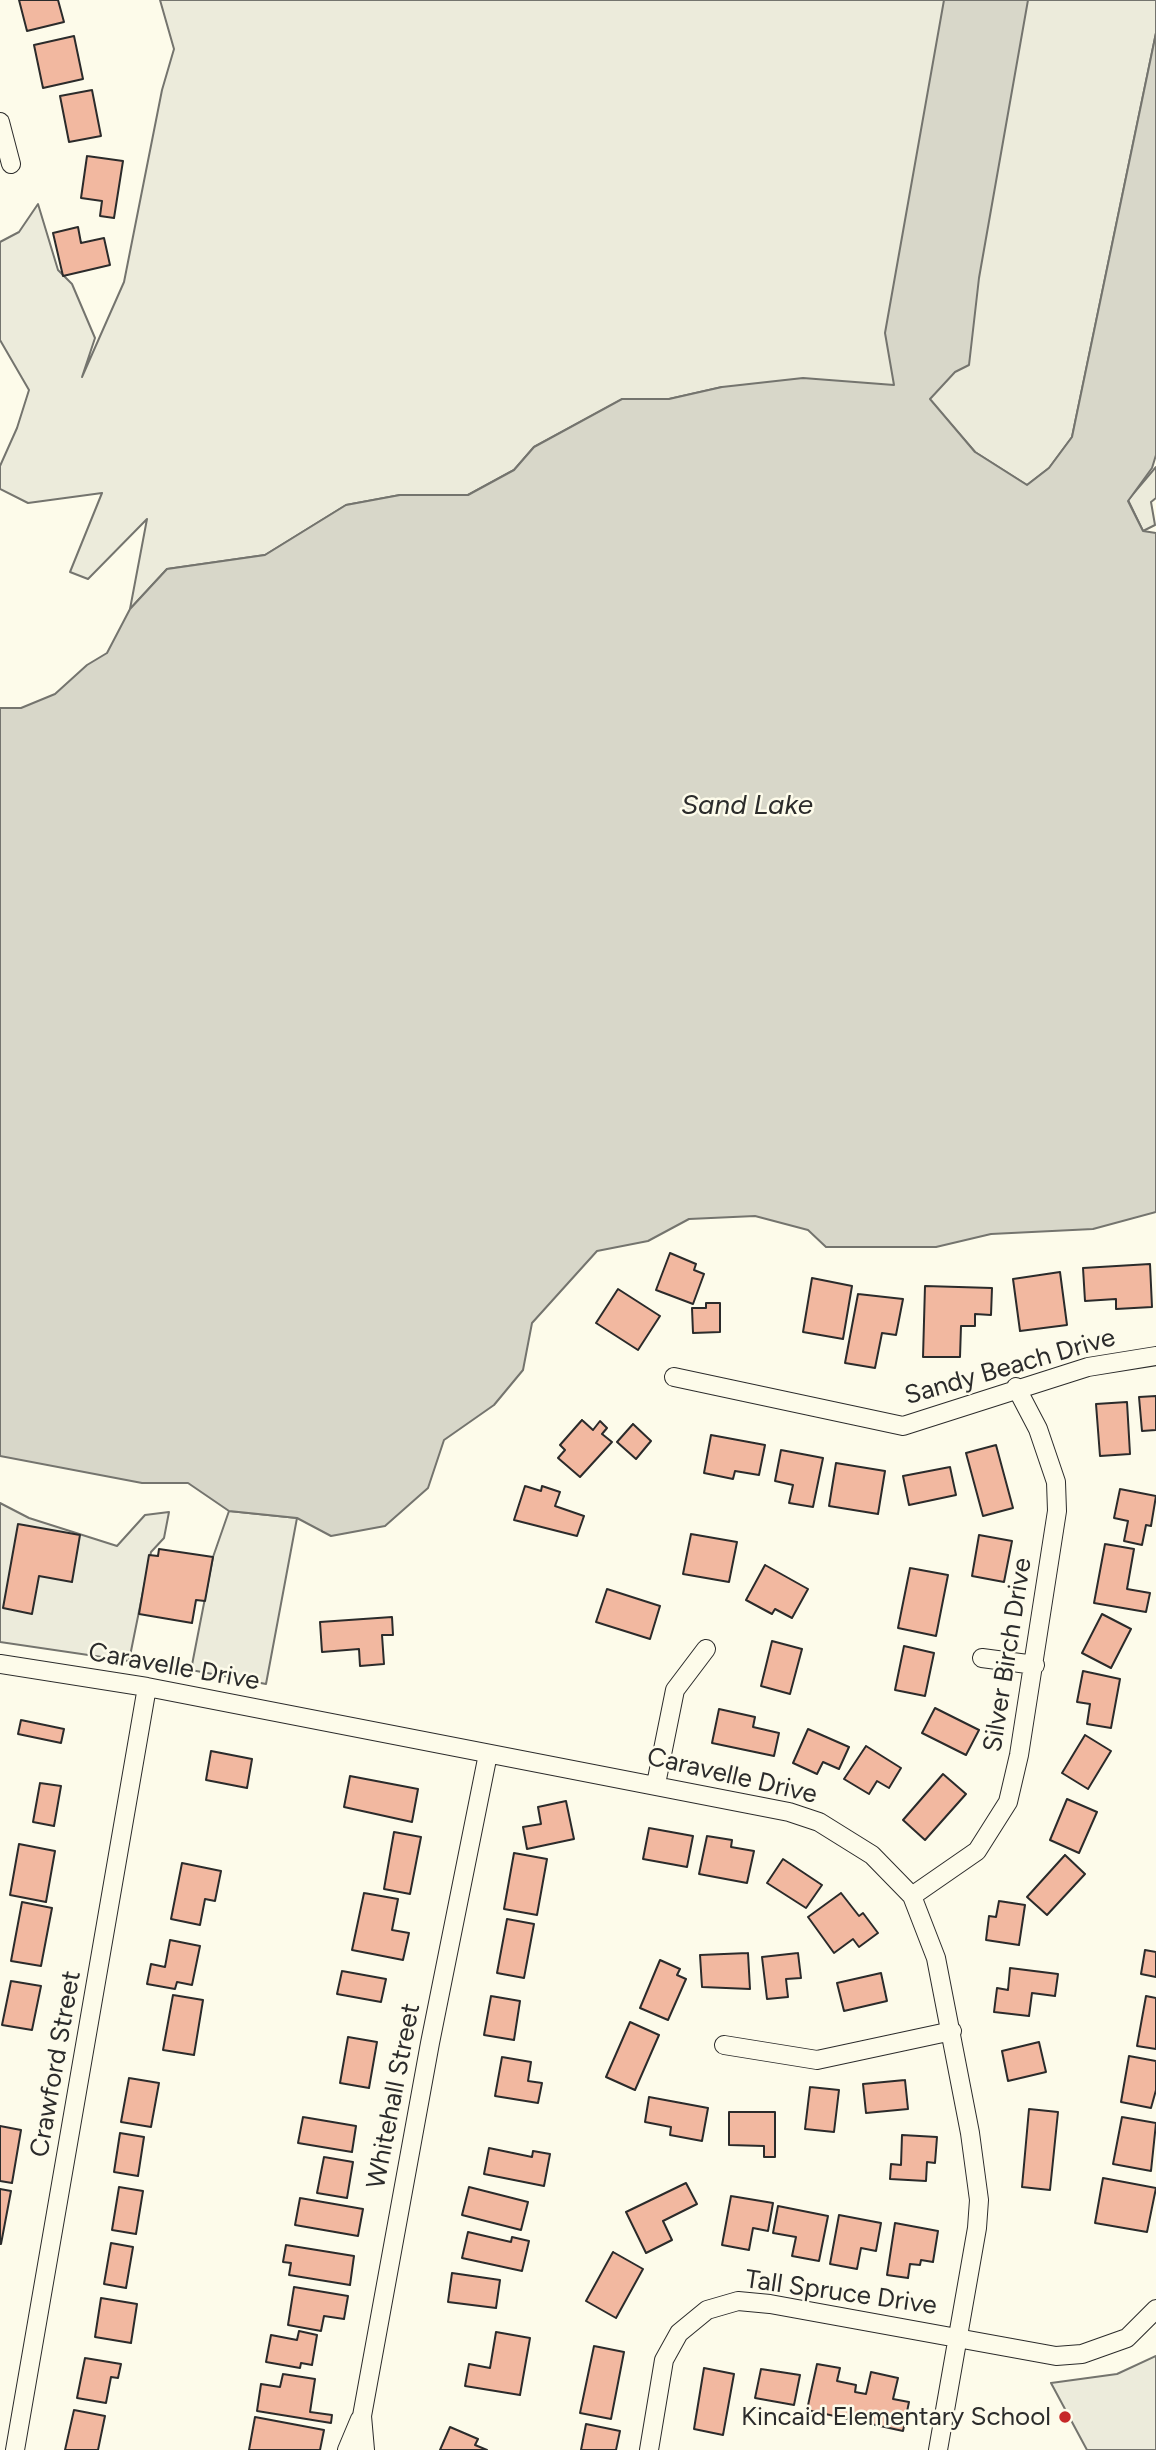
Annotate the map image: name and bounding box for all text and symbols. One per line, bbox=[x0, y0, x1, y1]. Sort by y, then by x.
water label: Sand Lake bbox=[681, 789, 813, 823]
street label: Sandy Beach Drive bbox=[901, 1322, 1119, 1412]
street label: Silver Birch Drive bbox=[977, 1556, 1039, 1754]
street label: Caravelle Drive bbox=[86, 1637, 262, 1697]
street label: Caravelle Drive bbox=[644, 1741, 820, 1811]
street label: Crawford Street bbox=[24, 1968, 88, 2160]
street label: Whitehall Street bbox=[361, 2001, 427, 2191]
street label: Tall Spruce Drive bbox=[743, 2264, 939, 2322]
place label: Kincaid Elementary School bbox=[741, 2401, 1051, 2433]
marker: Kincaid Elementary School bbox=[1057, 2409, 1073, 2425]

